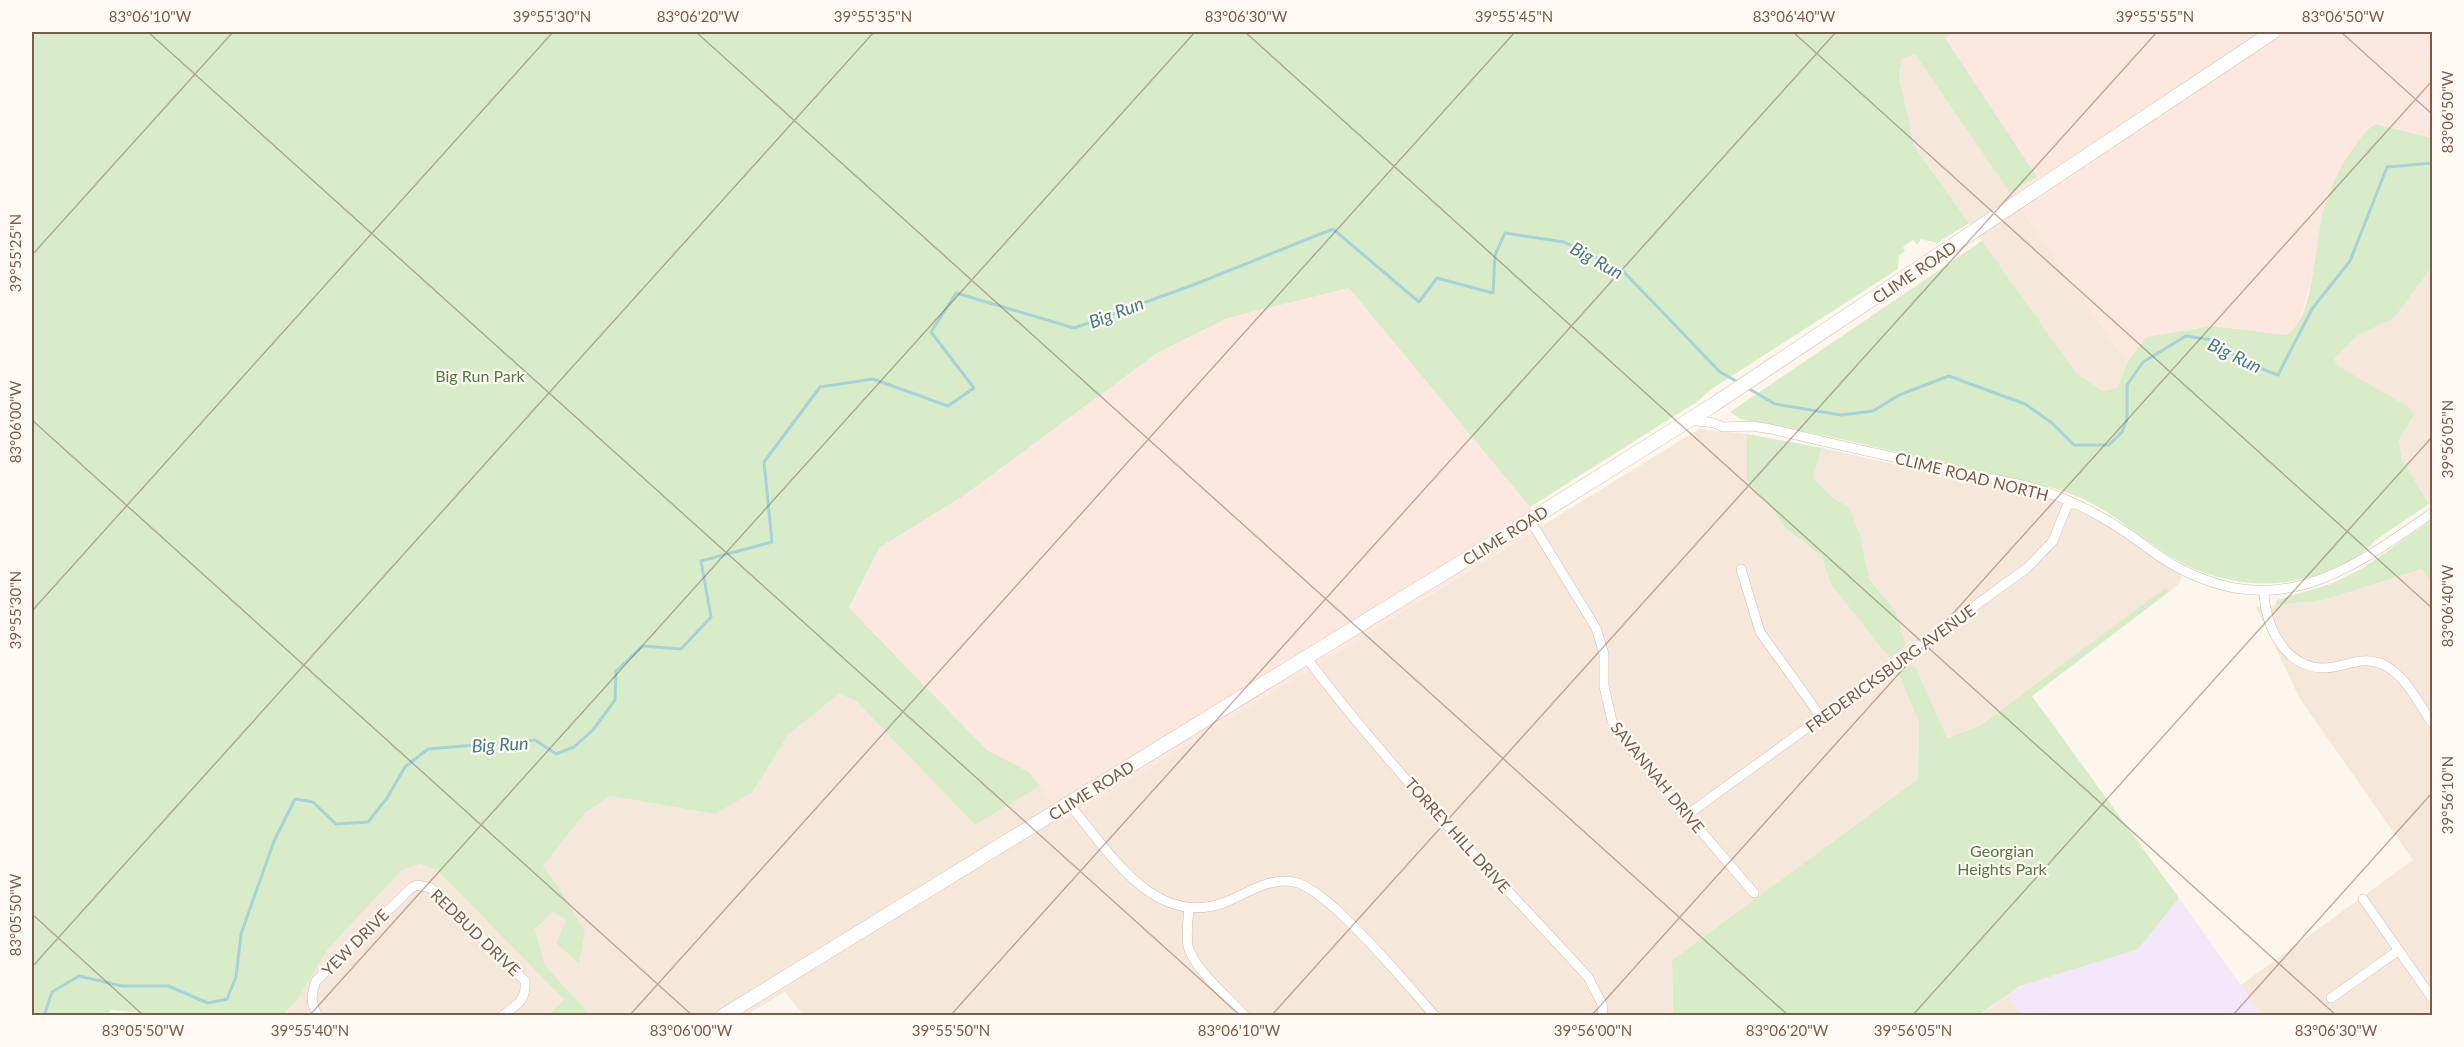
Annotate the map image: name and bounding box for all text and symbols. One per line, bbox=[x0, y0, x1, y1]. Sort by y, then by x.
text: 83°06'10"W bbox=[109, 7, 192, 25]
text: 39°55'30"N bbox=[513, 7, 591, 25]
text: 83°06'20"W bbox=[657, 7, 740, 25]
text: 39°55'35"N bbox=[834, 7, 912, 25]
text: 83°06'30"W bbox=[1205, 7, 1288, 25]
text: 39°55'45"N bbox=[1475, 7, 1553, 25]
text: 83°06'40"W bbox=[1753, 7, 1836, 25]
text: 39°55'55"N bbox=[2116, 7, 2194, 25]
text: 83°06'50"W bbox=[2302, 7, 2385, 25]
text: 83°06'50"W bbox=[2438, 70, 2456, 153]
text: 39°55'25"N bbox=[6, 214, 24, 292]
water label: Big Run bbox=[1567, 237, 1627, 283]
street label: CLIME ROAD bbox=[1868, 237, 1960, 307]
water label: Big Run bbox=[1085, 292, 1147, 332]
water label: Big Run bbox=[2205, 333, 2265, 377]
park label: Big Run Park bbox=[435, 366, 526, 385]
text: 83°06'00"W bbox=[6, 380, 24, 463]
text: 39°56'05"N bbox=[2438, 400, 2456, 478]
street label: CLIME ROAD NORTH bbox=[1893, 448, 2051, 504]
street label: CLIME ROAD bbox=[1459, 501, 1551, 569]
text: 83°06'40"W bbox=[2438, 564, 2456, 647]
text: 39°55'30"N bbox=[6, 571, 24, 649]
street label: FREDERICKSBURG AVENUE bbox=[1802, 600, 1978, 736]
street label: SAVANNAH DRIVE bbox=[1607, 718, 1709, 836]
water label: Big Run bbox=[471, 732, 529, 756]
street label: CLIME ROAD bbox=[1045, 756, 1137, 824]
text: 39°56'10"N bbox=[2438, 756, 2456, 834]
street label: TORREY HILL DRIVE bbox=[1401, 774, 1515, 896]
park label: Georgian Heights Park bbox=[1957, 841, 2048, 878]
text: 83°05'50"W bbox=[6, 873, 24, 956]
street label: REDBUD DRIVE bbox=[427, 885, 525, 979]
street label: YEW DRIVE bbox=[318, 905, 392, 979]
text: 83°05'50"W bbox=[102, 1021, 185, 1039]
text: 39°55'40"N bbox=[271, 1021, 349, 1039]
text: 83°06'00"W bbox=[650, 1021, 733, 1039]
text: 39°55'50"N bbox=[912, 1021, 990, 1039]
text: 83°06'10"W bbox=[1198, 1021, 1281, 1039]
text: 39°56'00"N bbox=[1554, 1021, 1632, 1039]
text: 83°06'20"W bbox=[1746, 1021, 1829, 1039]
text: 39°56'05"N bbox=[1874, 1021, 1952, 1039]
text: 83°06'30"W bbox=[2295, 1021, 2378, 1039]

